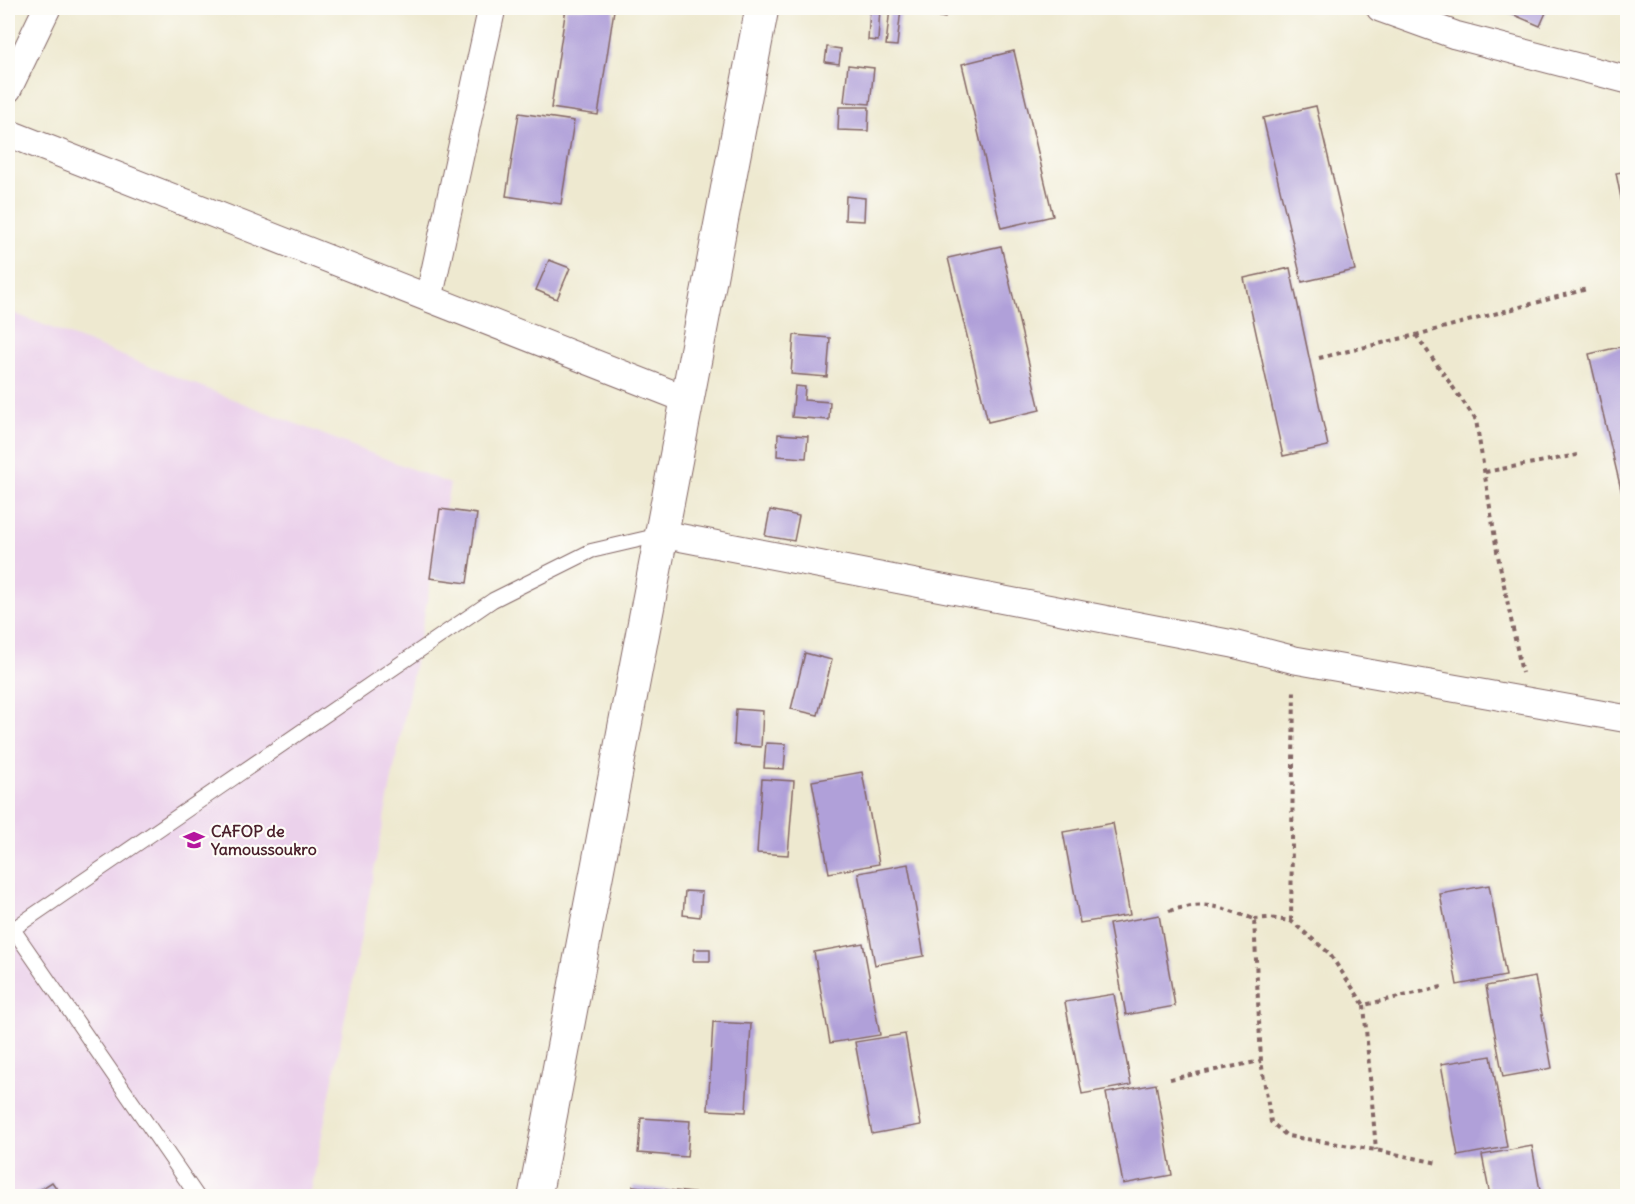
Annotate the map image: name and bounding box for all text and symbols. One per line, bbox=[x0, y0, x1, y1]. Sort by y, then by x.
place label: CAFOP de Yamoussoukro bbox=[210, 821, 317, 859]
school or university icon: CAFOP de Yamoussoukro bbox=[182, 828, 206, 852]

